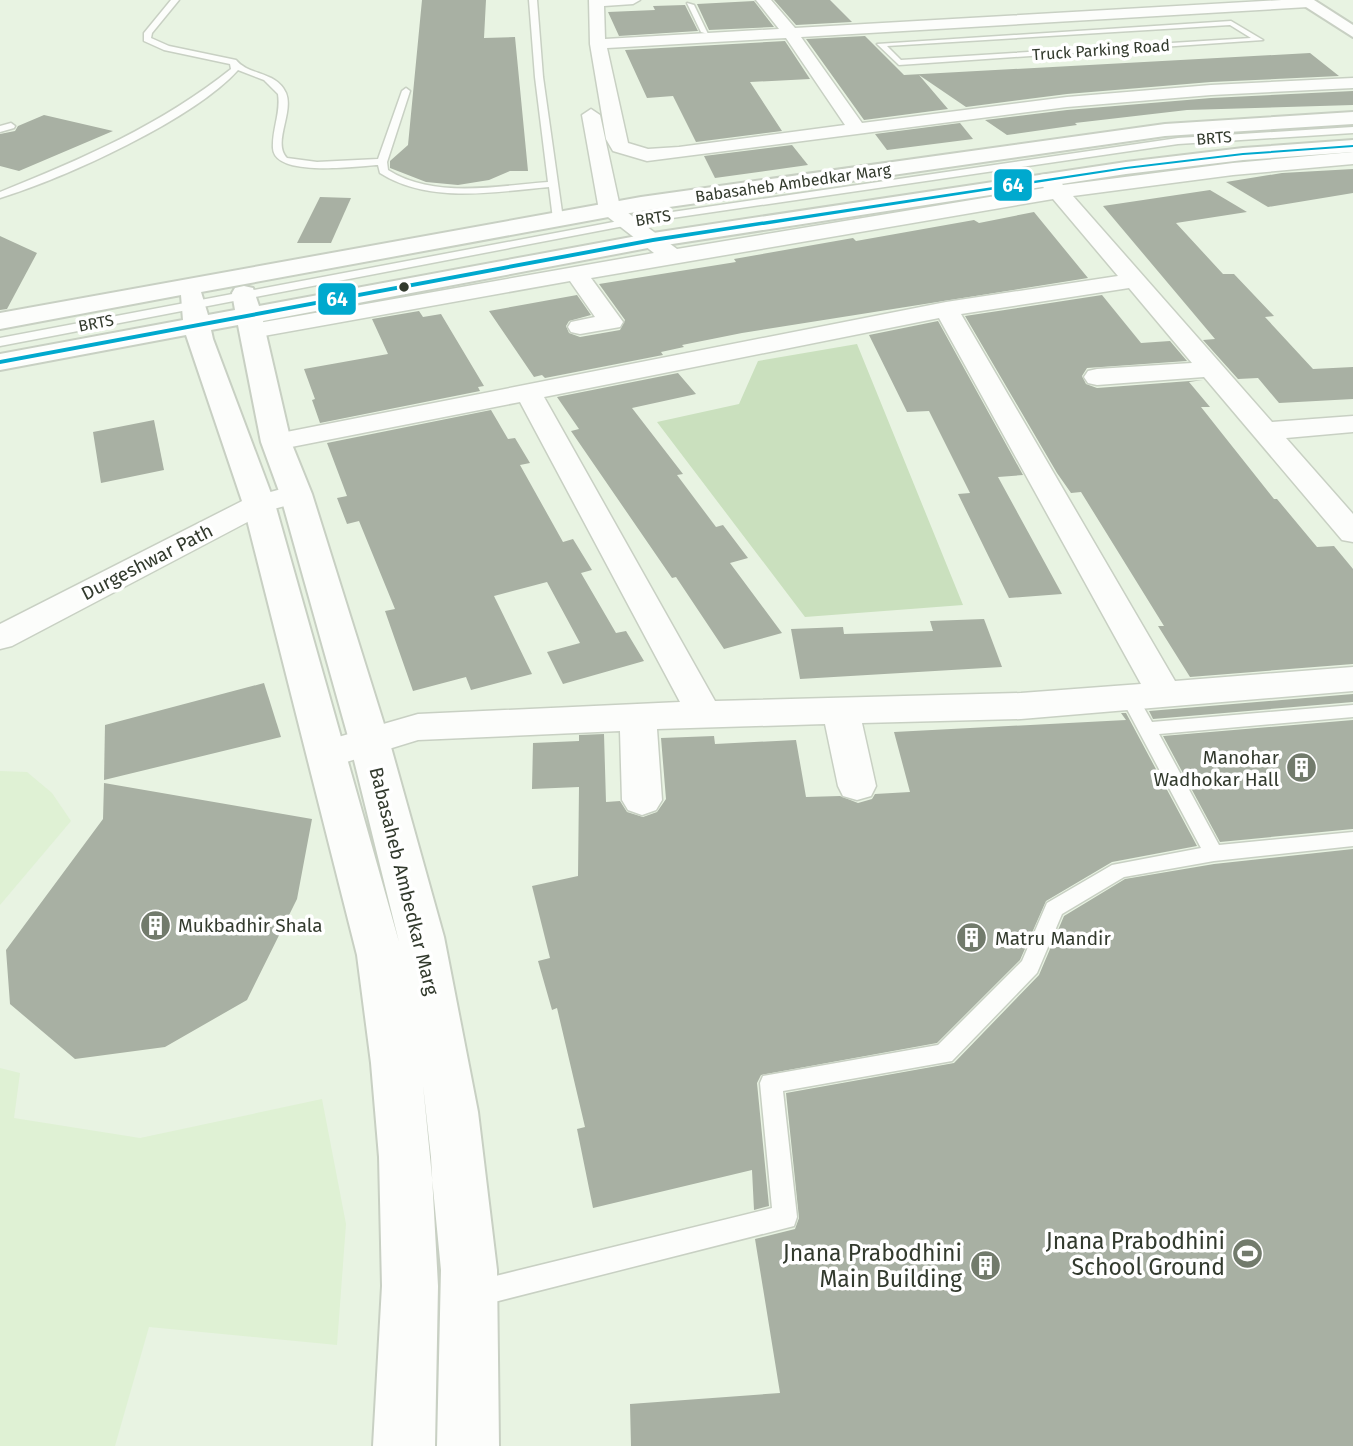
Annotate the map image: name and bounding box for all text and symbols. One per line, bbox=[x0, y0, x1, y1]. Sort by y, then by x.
street label: Truck Parking Road bbox=[1031, 36, 1171, 64]
street label: BRTS bbox=[1195, 127, 1233, 149]
street label: Babasaheb Ambedkar Marg bbox=[694, 160, 893, 206]
line badge: 64 bbox=[993, 168, 1033, 202]
text: 64 bbox=[1002, 174, 1024, 197]
street label: BRTS bbox=[634, 206, 672, 230]
unlabelled marker bbox=[397, 280, 411, 294]
line badge: 64 bbox=[317, 282, 357, 316]
text: 64 bbox=[326, 288, 348, 311]
street label: BRTS bbox=[77, 310, 116, 336]
street label: Durgeshwar Path bbox=[77, 519, 217, 605]
place label: Manohar Wadhokar Hall bbox=[1154, 746, 1280, 791]
building icon: Manohar Wadhokar Hall bbox=[1285, 751, 1319, 785]
street label: Babasaheb Ambedkar Marg bbox=[364, 765, 444, 998]
building icon: Mukbadhir Shala bbox=[138, 908, 172, 942]
place label: Mukbadhir Shala bbox=[178, 914, 323, 937]
building icon: Matru Mandir bbox=[955, 921, 989, 955]
place label: Matru Mandir bbox=[995, 927, 1111, 950]
place label: Jnana Prabodhini School Ground bbox=[1046, 1227, 1225, 1281]
sports icon: Jnana Prabodhini School Ground bbox=[1231, 1237, 1265, 1271]
place label: Jnana Prabodhini Main Building bbox=[783, 1239, 962, 1293]
building icon: Jnana Prabodhini Main Building bbox=[968, 1249, 1002, 1283]

